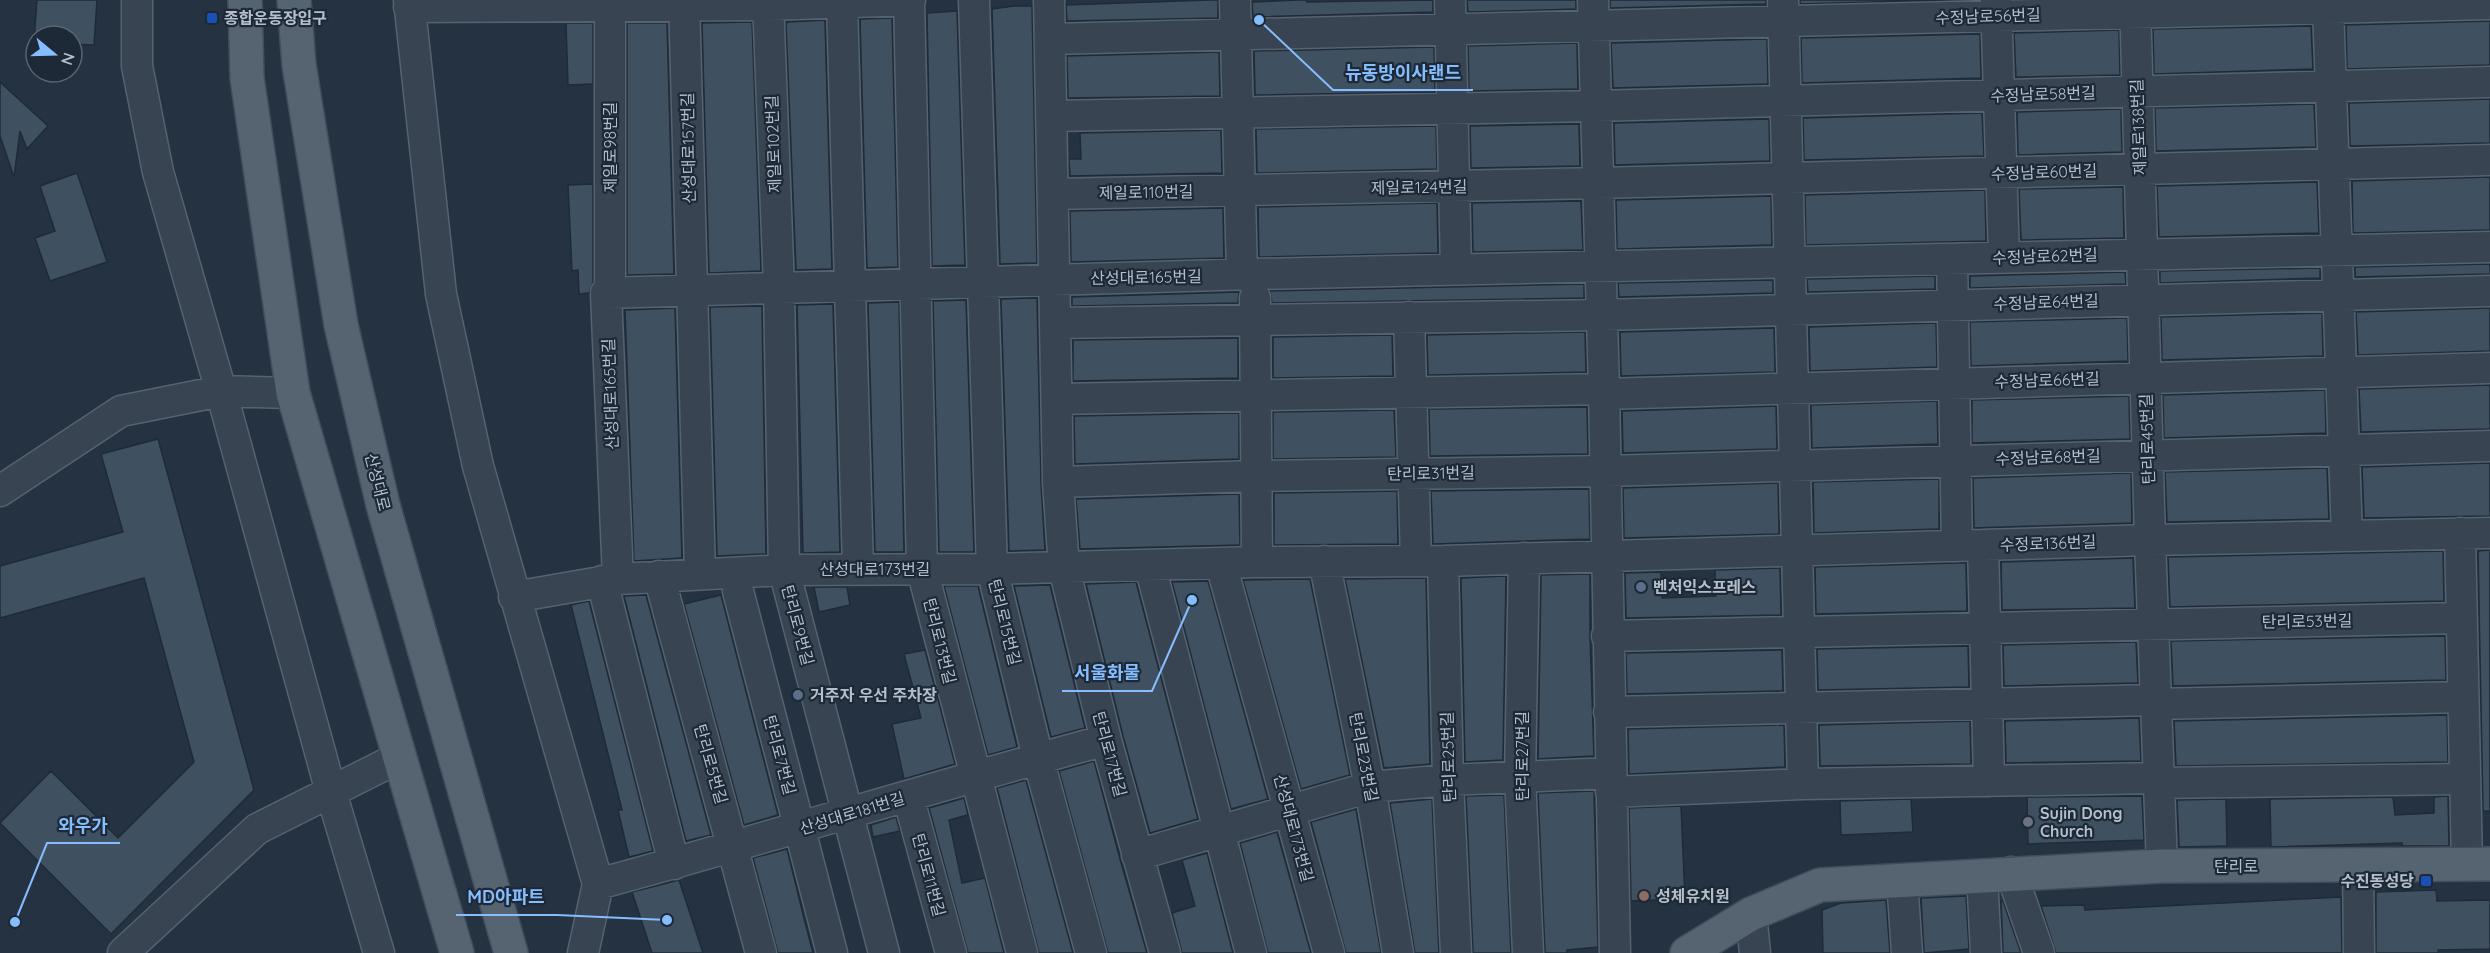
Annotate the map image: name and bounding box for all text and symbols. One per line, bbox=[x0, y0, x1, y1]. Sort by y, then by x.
street label: 수정남로56번길 bbox=[1935, 4, 2041, 28]
place label: 종합운동장입구 bbox=[224, 8, 327, 28]
marker: 종합운동장입구 bbox=[205, 11, 219, 25]
north arrow bbox=[24, 24, 84, 84]
text: N bbox=[57, 50, 80, 68]
callout: 뉴동방이사랜드 bbox=[1333, 54, 1473, 90]
text: 뉴동방이사랜드 bbox=[1345, 61, 1461, 84]
street label: 제일로138번길 bbox=[2126, 78, 2150, 176]
street label: 수정남로58번길 bbox=[1990, 82, 2096, 106]
street label: 산성대로157번길 bbox=[677, 92, 699, 204]
street label: 제일로102번길 bbox=[761, 95, 785, 193]
street label: 제일로98번길 bbox=[600, 101, 620, 193]
street label: 수정남로60번길 bbox=[1990, 160, 2098, 184]
street label: 제일로124번길 bbox=[1371, 176, 1467, 198]
street label: 제일로110번길 bbox=[1098, 181, 1194, 203]
street label: 수정남로62번길 bbox=[1992, 244, 2098, 268]
street label: 산성대로165번길 bbox=[1090, 266, 1202, 288]
street label: 수정남로64번길 bbox=[1993, 290, 2099, 314]
street label: 산성대로165번길 bbox=[598, 338, 622, 450]
street label: 수정남로66번길 bbox=[1994, 368, 2100, 392]
street label: 탄리로45번길 bbox=[2135, 393, 2159, 485]
street label: 수정남로68번길 bbox=[1995, 445, 2101, 469]
street label: 산성대로 bbox=[361, 451, 395, 513]
street label: 탄리로31번길 bbox=[1387, 462, 1475, 484]
street label: 수정로136번길 bbox=[1999, 531, 2097, 555]
street label: 산성대로173번길 bbox=[820, 559, 930, 579]
street label: 탄리로15번길 bbox=[985, 577, 1025, 667]
place label: 벤처익스프레스 bbox=[1653, 577, 1756, 597]
marker: 벤처익스프레스 bbox=[1634, 580, 1648, 594]
street label: 탄리로9번길 bbox=[778, 583, 818, 667]
street label: 탄리로13번길 bbox=[920, 596, 960, 686]
street label: 탄리로53번길 bbox=[2261, 610, 2353, 632]
callout: 서울화물 bbox=[1062, 655, 1152, 691]
text: 서울화물 bbox=[1074, 661, 1140, 684]
place label: 거주자 우선 주차장 bbox=[810, 685, 937, 705]
marker: 거주자 우선 주차장 bbox=[791, 688, 805, 702]
street label: 탄리로17번길 bbox=[1089, 709, 1131, 799]
street label: 탄리로23번길 bbox=[1346, 710, 1382, 804]
street label: 탄리로25번길 bbox=[1436, 711, 1460, 803]
street label: 탄리로27번길 bbox=[1512, 711, 1532, 801]
street label: 탄리로7번길 bbox=[760, 713, 800, 797]
street label: 탄리로5번길 bbox=[690, 722, 732, 806]
street label: 산성대로173번길 bbox=[1270, 772, 1318, 884]
street label: 산성대로181번길 bbox=[797, 788, 907, 838]
place label: Sujin Dong Church bbox=[2040, 803, 2122, 841]
callout: 와우가 bbox=[47, 807, 120, 843]
text: 와우가 bbox=[58, 814, 108, 837]
marker: Sujin Dong Church bbox=[2021, 815, 2035, 829]
street label: 탄리로11번길 bbox=[908, 831, 950, 919]
street label: 탄리로 bbox=[2214, 856, 2258, 876]
place label: 수진동성당 bbox=[2340, 871, 2414, 891]
marker: 수진동성당 bbox=[2419, 874, 2433, 888]
callout: MD아파트 bbox=[456, 879, 557, 915]
text: MD아파트 bbox=[467, 885, 545, 908]
place label: 성체유치원 bbox=[1656, 886, 1730, 906]
marker: 성체유치원 bbox=[1637, 889, 1651, 903]

